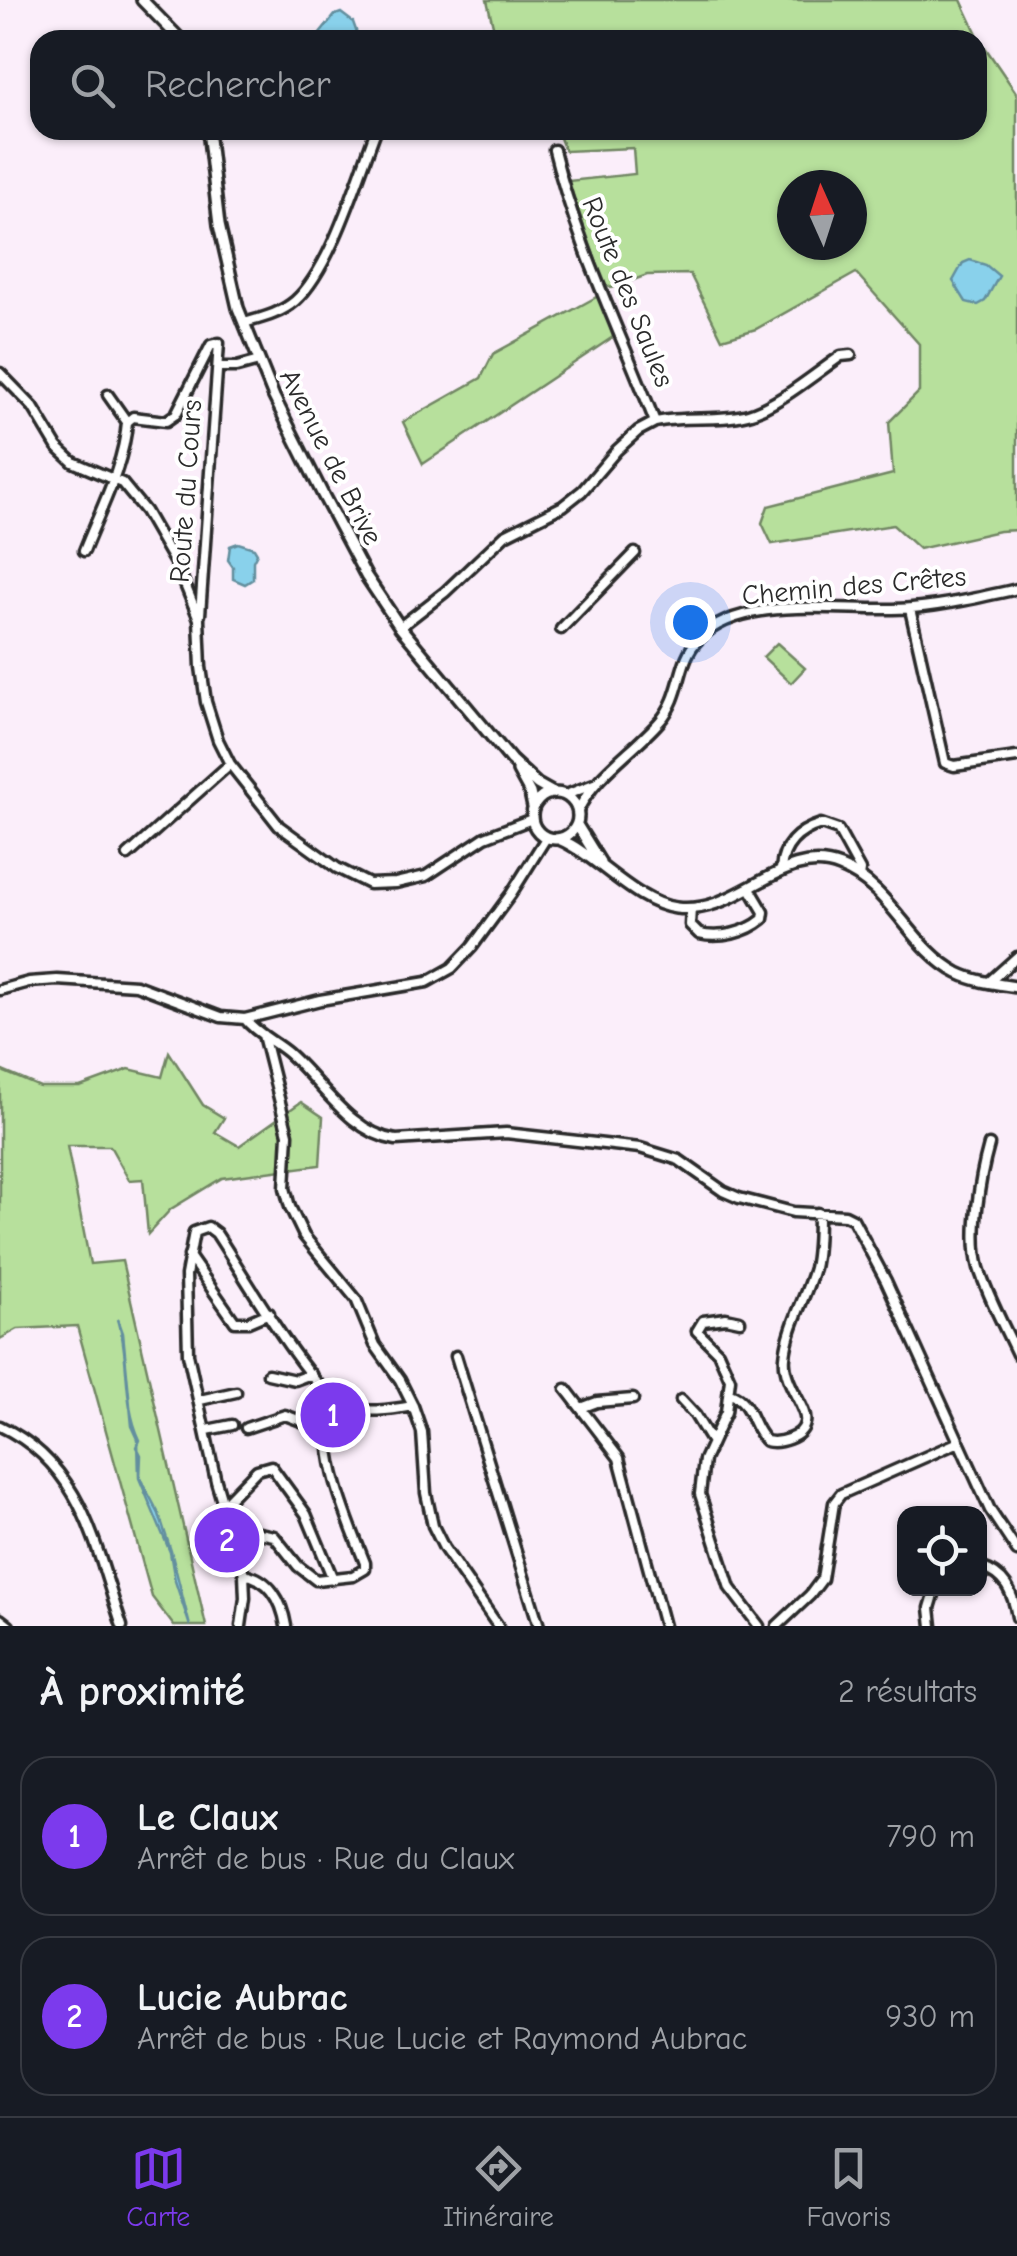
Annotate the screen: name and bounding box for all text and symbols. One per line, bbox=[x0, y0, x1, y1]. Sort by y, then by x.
search box bbox=[30, 30, 987, 140]
icon: search bbox=[65, 58, 120, 113]
text: Rechercher bbox=[145, 63, 331, 107]
north arrow bbox=[777, 170, 867, 260]
street label: Route des Saules bbox=[575, 192, 681, 392]
street label: Avenue de Brive bbox=[273, 364, 389, 550]
street label: Route du Cours bbox=[164, 398, 208, 584]
street label: Chemin des Crêtes bbox=[741, 560, 967, 612]
your location bbox=[665, 597, 716, 648]
pin: 1 bbox=[300, 1378, 366, 1452]
pin: 2 bbox=[194, 1502, 260, 1578]
map controls bbox=[897, 1506, 987, 1596]
button: locate bbox=[897, 1506, 987, 1596]
text: À proximité bbox=[40, 1667, 245, 1716]
text: 2 résultats bbox=[838, 1673, 977, 1710]
text: Le Claux bbox=[137, 1796, 278, 1840]
text: 1 bbox=[68, 1818, 81, 1855]
text: 790 m bbox=[886, 1818, 975, 1855]
text: Arrêt de bus · Rue du Claux bbox=[137, 1840, 514, 1877]
text: Lucie Aubrac bbox=[137, 1976, 347, 2020]
text: 2 bbox=[67, 1998, 82, 2035]
text: 930 m bbox=[885, 1998, 975, 2035]
text: Arrêt de bus · Rue Lucie et Raymond Aubrac bbox=[137, 2020, 747, 2057]
tab: Carte bbox=[126, 2141, 190, 2233]
tab: Itinéraire bbox=[443, 2141, 554, 2233]
tab: Favoris bbox=[807, 2141, 891, 2233]

